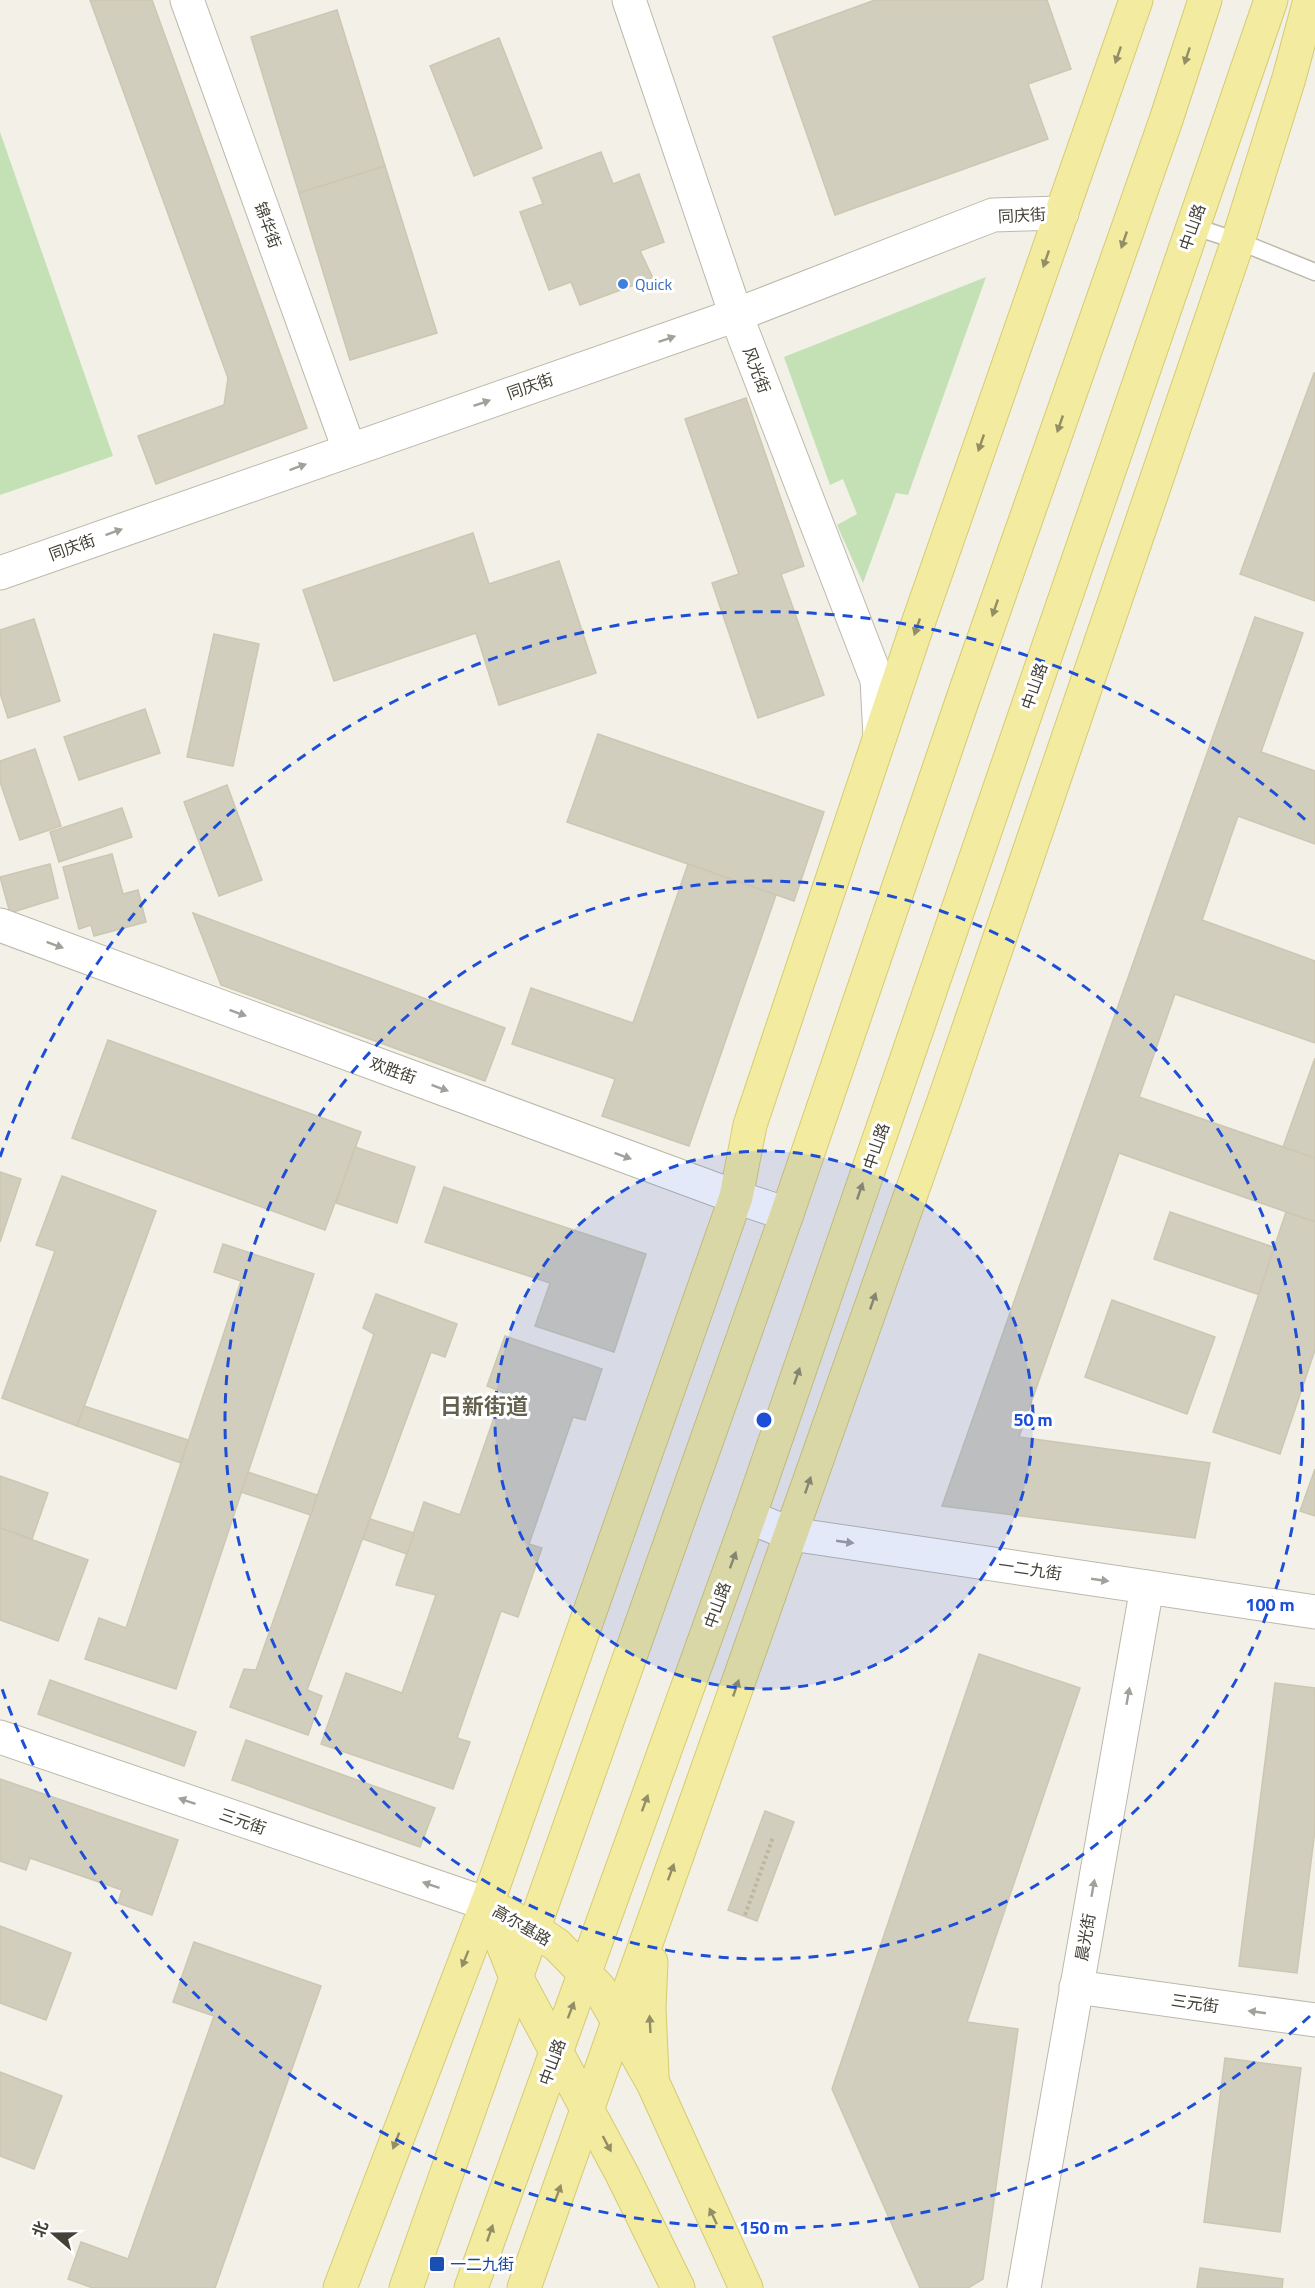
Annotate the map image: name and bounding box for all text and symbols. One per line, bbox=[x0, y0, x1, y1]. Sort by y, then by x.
one-way arrow bbox=[1112, 46, 1122, 64]
one-way arrow bbox=[1182, 47, 1192, 65]
street label: 锦华街 bbox=[249, 198, 287, 252]
street label: 中山路 bbox=[1173, 200, 1211, 254]
street label: 同庆街 bbox=[997, 202, 1047, 228]
one-way arrow bbox=[1119, 231, 1129, 249]
one-way arrow bbox=[1040, 250, 1050, 268]
place label: Quick bbox=[635, 272, 673, 296]
marker: Quick bbox=[616, 277, 630, 291]
one-way arrow bbox=[658, 334, 676, 344]
street label: 风光街 bbox=[737, 343, 777, 397]
street label: 同庆街 bbox=[503, 367, 557, 405]
one-way arrow bbox=[473, 397, 491, 407]
one-way arrow bbox=[1054, 415, 1064, 433]
one-way arrow bbox=[976, 434, 986, 452]
one-way arrow bbox=[289, 462, 307, 472]
one-way arrow bbox=[106, 527, 124, 537]
street label: 同庆街 bbox=[45, 528, 99, 566]
one-way arrow bbox=[989, 599, 999, 617]
one-way arrow bbox=[912, 618, 921, 636]
street label: 中山路 bbox=[1015, 659, 1053, 713]
one-way arrow bbox=[46, 941, 64, 951]
one-way arrow bbox=[229, 1009, 247, 1018]
street label: 欢胜街 bbox=[366, 1051, 420, 1089]
one-way arrow bbox=[431, 1084, 449, 1093]
street label: 中山路 bbox=[857, 1119, 895, 1173]
one-way arrow bbox=[614, 1151, 632, 1161]
one-way arrow bbox=[856, 1182, 866, 1200]
one-way arrow bbox=[869, 1292, 879, 1310]
one-way arrow bbox=[793, 1367, 802, 1385]
district label: 日新街道 bbox=[440, 1389, 528, 1423]
text: 50 m bbox=[1013, 1406, 1053, 1433]
centre of rings bbox=[754, 1410, 774, 1430]
one-way arrow bbox=[804, 1476, 814, 1494]
one-way arrow bbox=[836, 1538, 855, 1547]
one-way arrow bbox=[728, 1551, 738, 1569]
street label: 一二九街 bbox=[997, 1553, 1063, 1585]
one-way arrow bbox=[1091, 1575, 1110, 1584]
street label: 中山路 bbox=[698, 1578, 736, 1632]
text: 100 m bbox=[1245, 1591, 1295, 1618]
one-way arrow bbox=[732, 1679, 742, 1697]
one-way arrow bbox=[1124, 1686, 1133, 1705]
one-way arrow bbox=[641, 1793, 651, 1811]
one-way arrow bbox=[178, 1796, 196, 1806]
street label: 三元街 bbox=[216, 1802, 270, 1840]
one-way arrow bbox=[667, 1863, 677, 1881]
one-way arrow bbox=[1089, 1878, 1098, 1897]
one-way arrow bbox=[422, 1880, 440, 1890]
street label: 高尔基路 bbox=[488, 1899, 556, 1951]
street label: 晨光街 bbox=[1069, 1911, 1101, 1963]
one-way arrow bbox=[460, 1950, 470, 1968]
street label: 三元街 bbox=[1170, 1988, 1220, 2018]
one-way arrow bbox=[567, 2001, 576, 2019]
one-way arrow bbox=[1247, 2007, 1266, 2016]
one-way arrow bbox=[645, 2015, 654, 2034]
street label: 中山路 bbox=[533, 2035, 571, 2089]
one-way arrow bbox=[390, 2132, 400, 2150]
one-way arrow bbox=[602, 2136, 612, 2153]
one-way arrow bbox=[554, 2184, 564, 2202]
north arrow bbox=[24, 2204, 84, 2264]
one-way arrow bbox=[709, 2207, 718, 2224]
text: 150 m bbox=[739, 2214, 789, 2241]
text: 北 bbox=[26, 2217, 54, 2240]
one-way arrow bbox=[486, 2224, 496, 2242]
place label: 一二九街 bbox=[450, 2252, 514, 2276]
marker: 一二九街 bbox=[428, 2255, 446, 2273]

